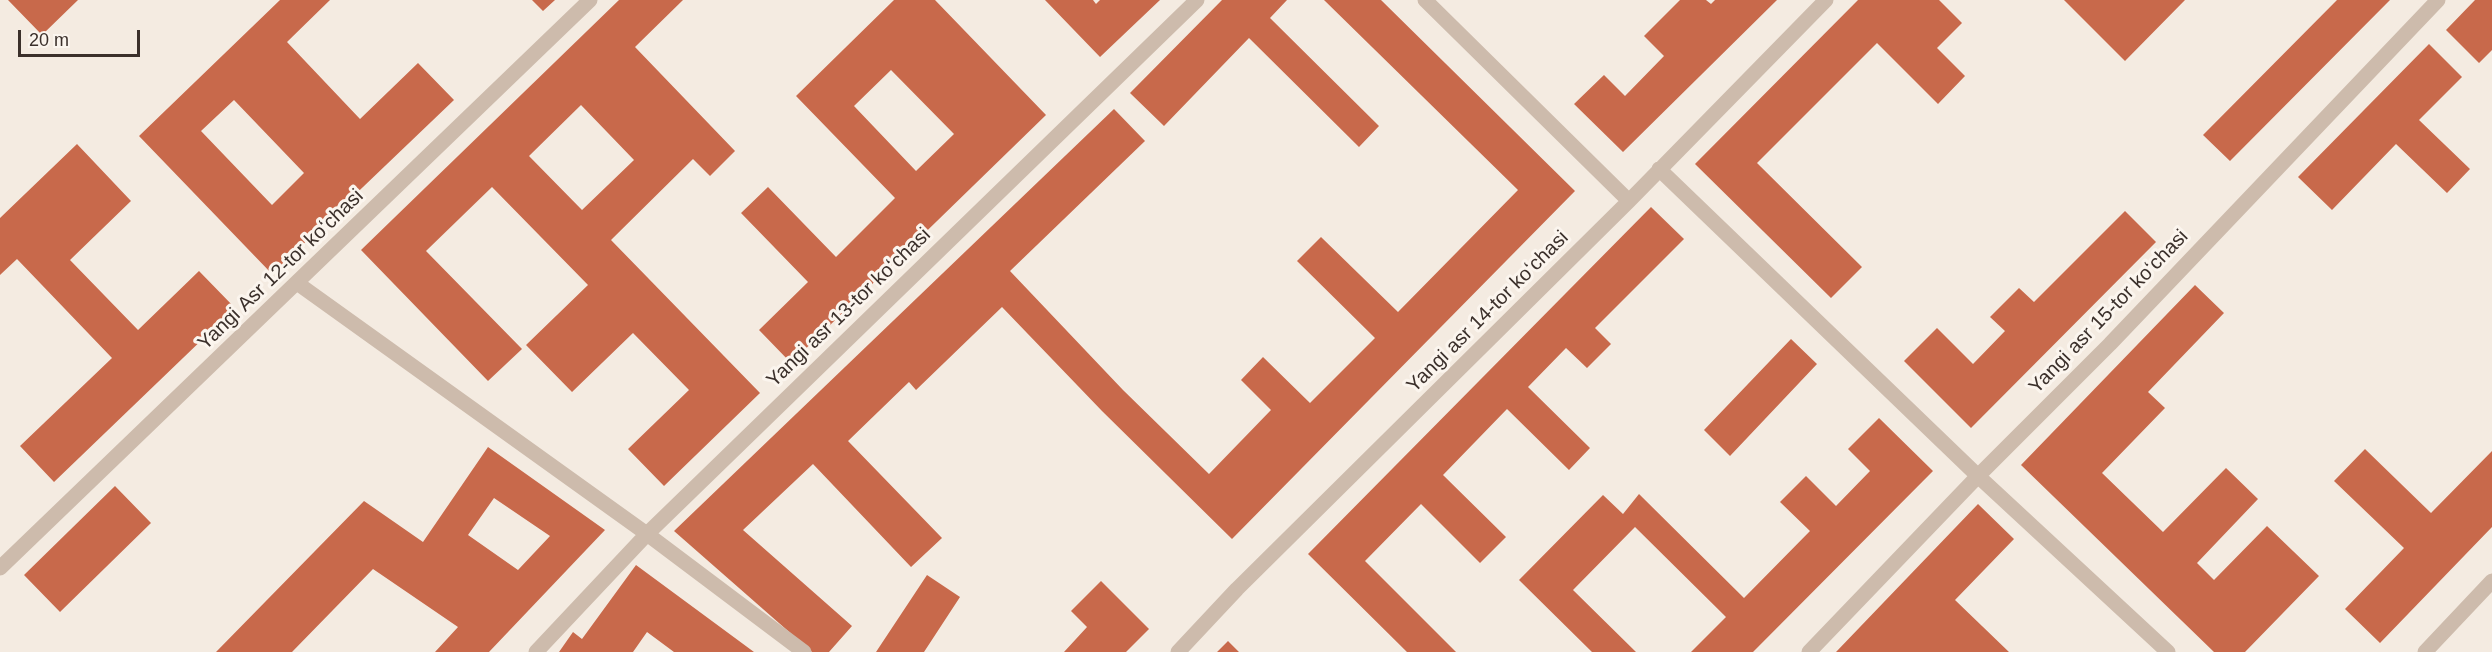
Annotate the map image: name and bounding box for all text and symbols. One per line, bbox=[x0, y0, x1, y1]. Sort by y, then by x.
scale bar bbox=[21, 18, 142, 56]
text: 20 m bbox=[29, 30, 69, 50]
street label: Yangi Asr 12-tor koʻchasi bbox=[193, 185, 369, 355]
street label: Yangi asr 13-tor koʻchasi bbox=[762, 223, 936, 393]
street label: Yangi asr 15-tor koʻchasi bbox=[2024, 225, 2194, 399]
street label: Yangi asr 14-tor koʻchasi bbox=[1402, 226, 1574, 398]

